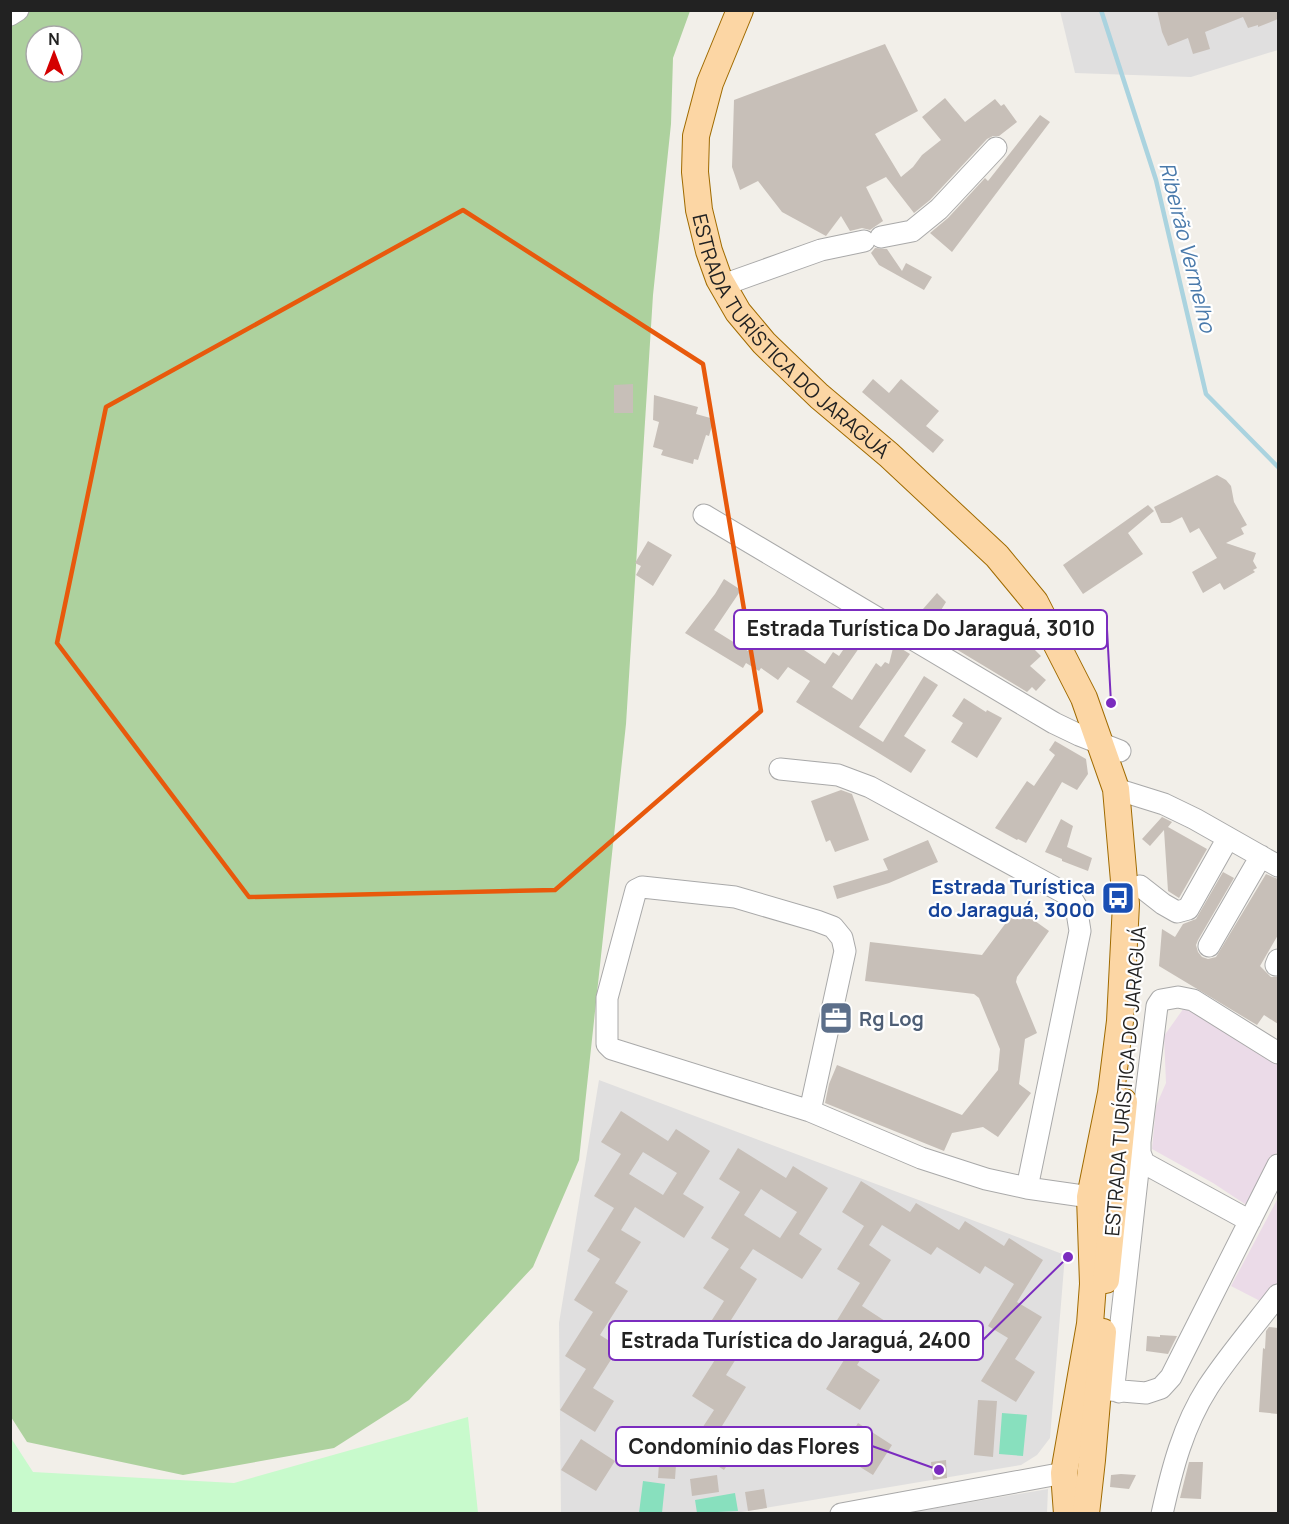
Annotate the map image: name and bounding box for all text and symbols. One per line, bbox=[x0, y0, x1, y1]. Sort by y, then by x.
north arrow bbox=[24, 24, 84, 84]
text: N bbox=[48, 28, 60, 50]
water label: Ribeirão Vermelho bbox=[1153, 159, 1223, 336]
street label: ESTRADA TURÍSTICA DO JARAGUÁ bbox=[687, 211, 896, 464]
callout: Estrada Turística Do Jaraguá, 3010 bbox=[734, 610, 1107, 649]
text: Estrada Turística Do Jaraguá, 3010 bbox=[747, 614, 1095, 642]
place label: Estrada Turística do Jaraguá, 3000 bbox=[928, 873, 1095, 923]
bus stop icon: Estrada Turística do Jaraguá, 3000 bbox=[1100, 880, 1136, 916]
street label: ESTRADA TURÍSTICA DO JARAGUÁ bbox=[1098, 924, 1152, 1237]
office icon: Rg Log bbox=[818, 1000, 854, 1036]
place label: Rg Log bbox=[859, 1005, 924, 1032]
callout: Estrada Turística do Jaraguá, 2400 bbox=[609, 1321, 983, 1360]
text: Estrada Turística do Jaraguá, 2400 bbox=[621, 1326, 971, 1354]
callout: Condomínio das Flores bbox=[616, 1427, 872, 1466]
text: Condomínio das Flores bbox=[628, 1432, 860, 1460]

